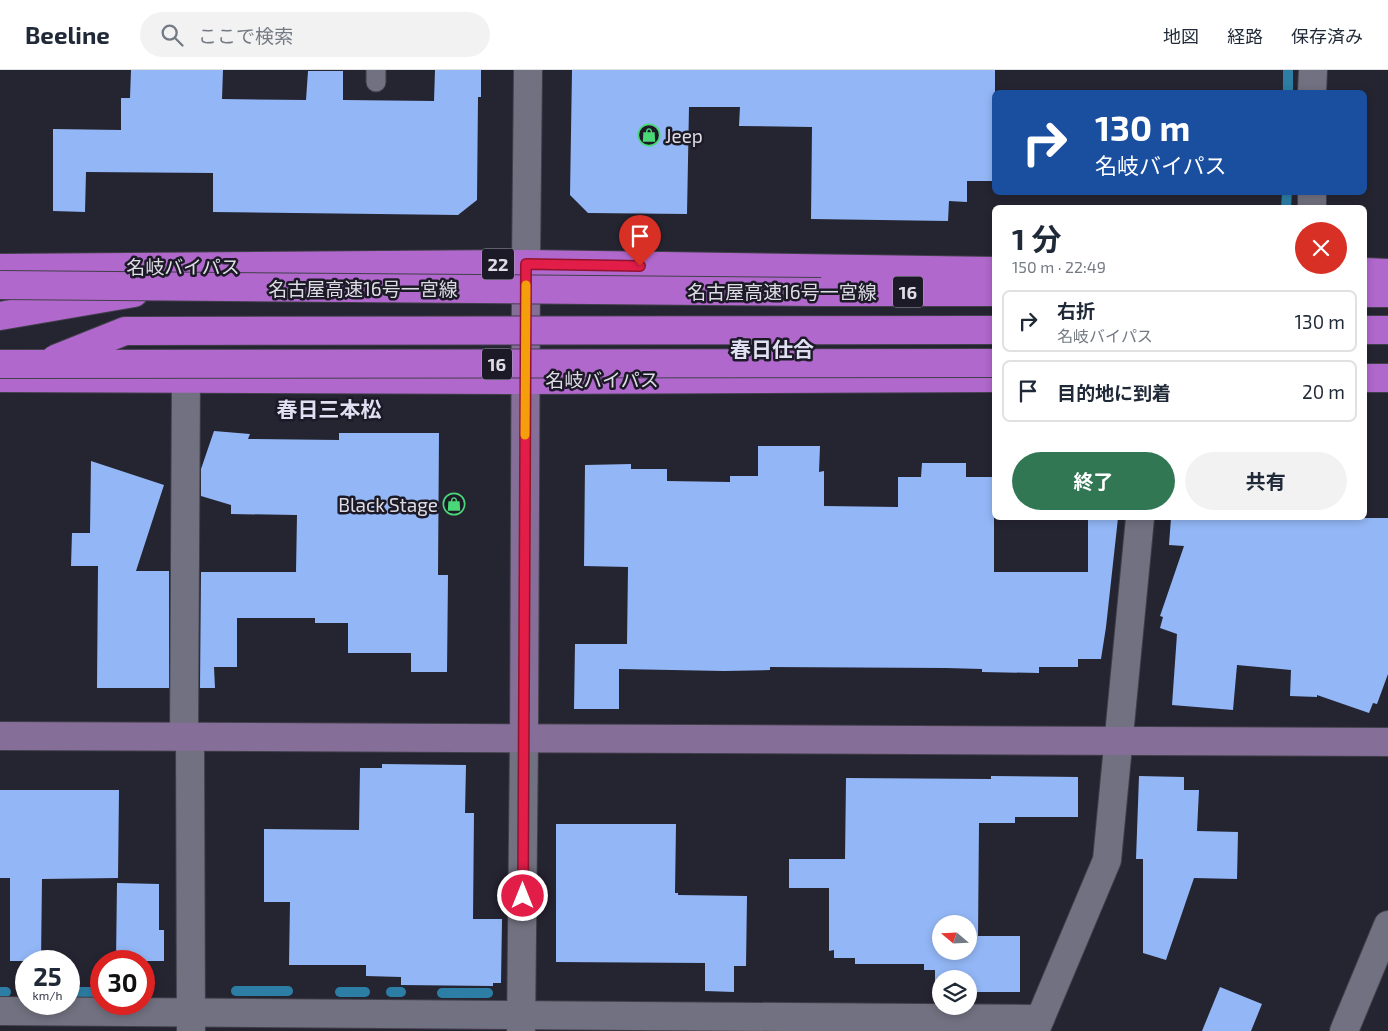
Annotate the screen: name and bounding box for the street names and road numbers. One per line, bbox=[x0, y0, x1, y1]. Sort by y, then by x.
road number: 22 bbox=[482, 248, 514, 280]
street label: 名岐バイパス bbox=[126, 255, 240, 278]
road number: 16 bbox=[893, 276, 923, 308]
street label: 名古屋高速16号一宮線 bbox=[268, 277, 458, 300]
street label: 名古屋高速16号一宮線 bbox=[687, 280, 877, 303]
road number: 16 bbox=[482, 348, 512, 380]
street label: 名岐バイパス bbox=[545, 368, 659, 391]

